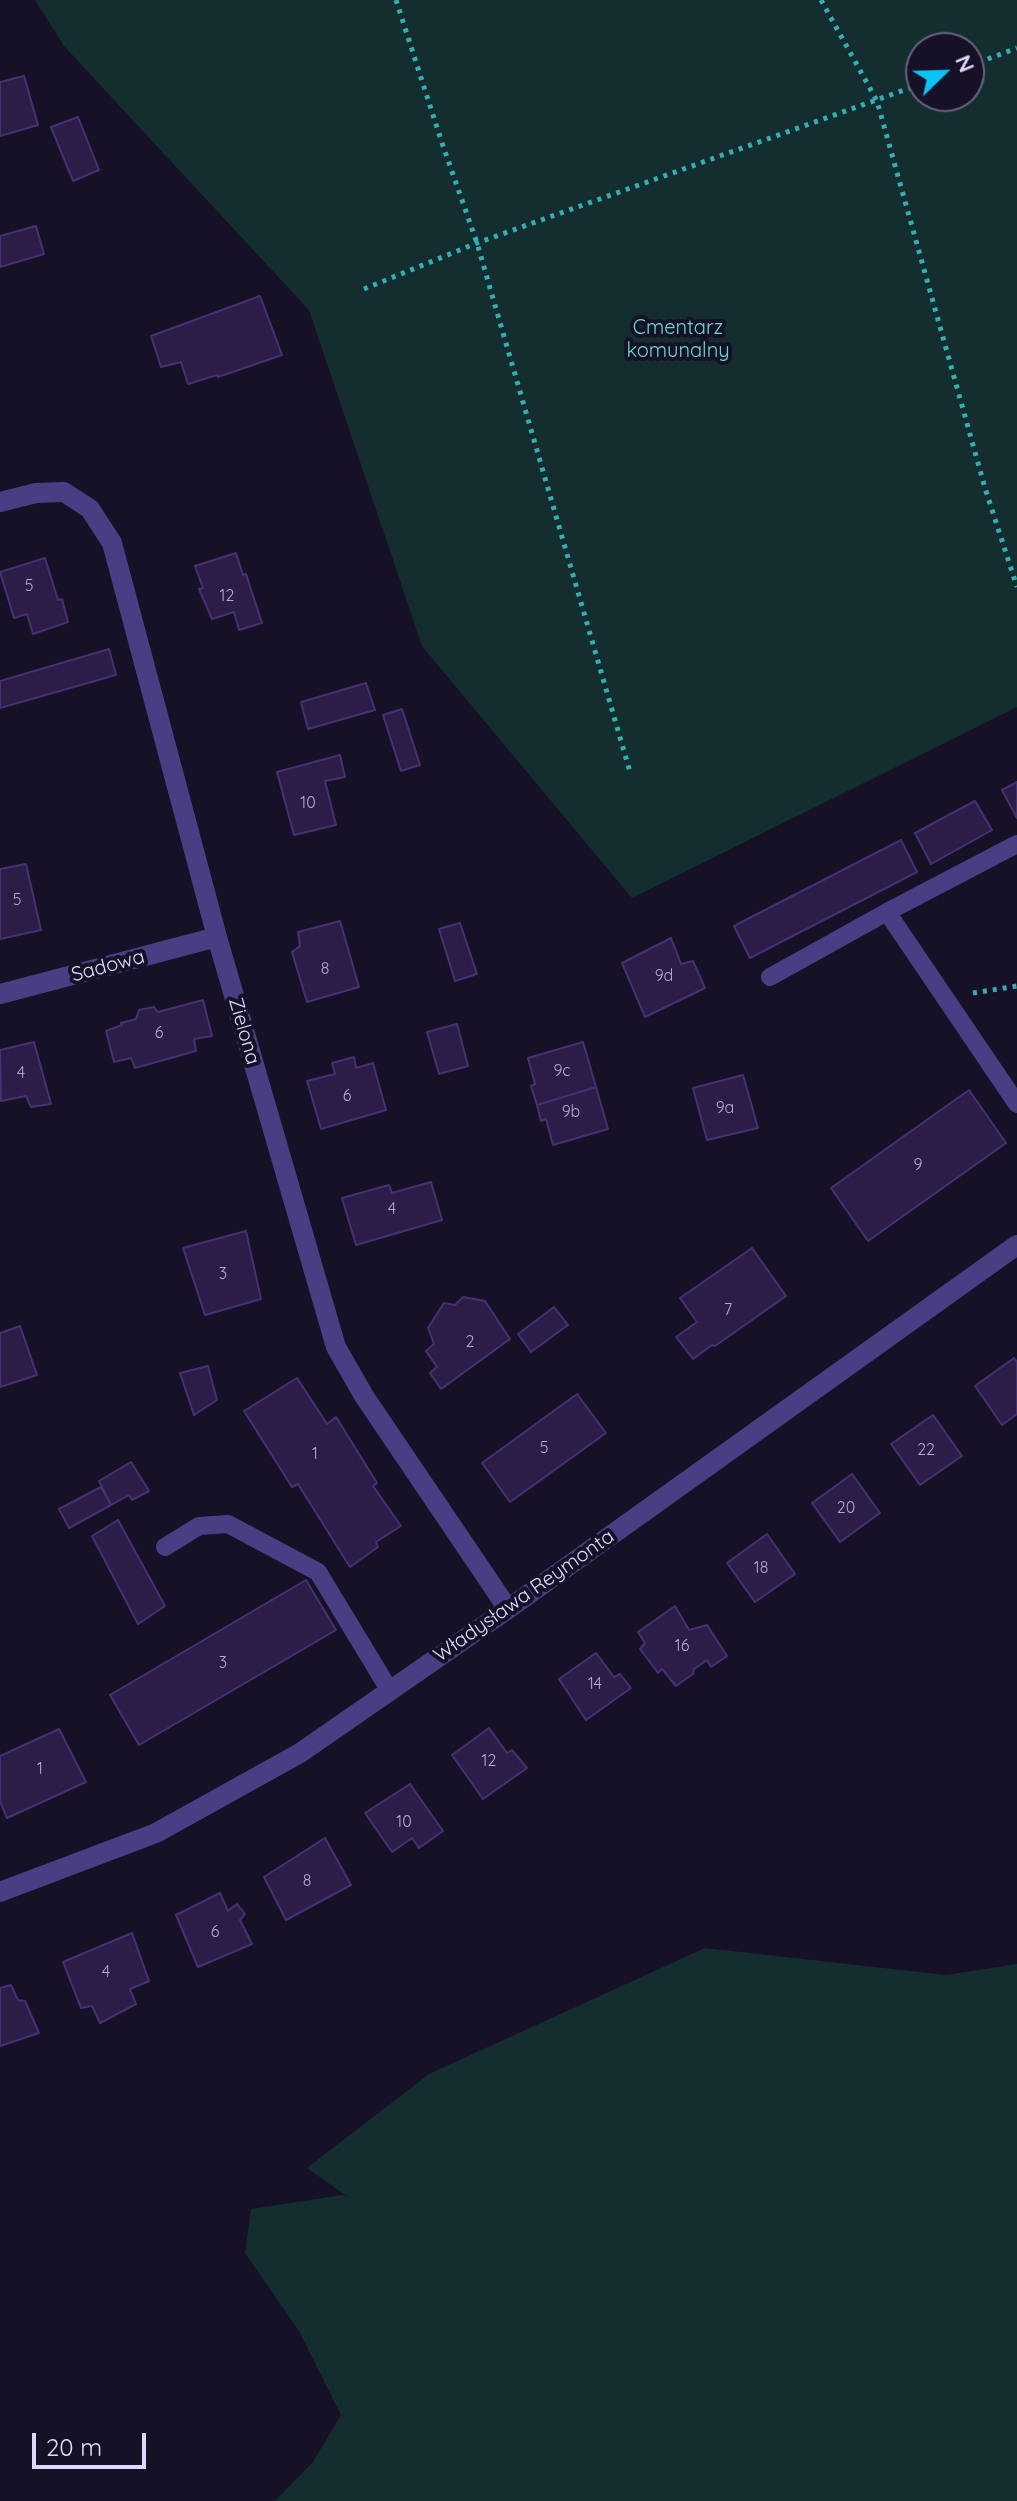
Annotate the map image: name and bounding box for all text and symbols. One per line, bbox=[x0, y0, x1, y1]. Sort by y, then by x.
north arrow bbox=[905, 32, 985, 112]
text: N bbox=[949, 50, 981, 76]
park label: Cmentarz komunalny bbox=[626, 316, 730, 363]
house number: 5 bbox=[25, 576, 33, 596]
house number: 12 bbox=[220, 586, 234, 606]
house number: 10 bbox=[300, 793, 316, 813]
house number: 5 bbox=[13, 890, 21, 910]
street label: Sadowa bbox=[69, 945, 147, 987]
house number: 8 bbox=[321, 959, 329, 979]
house number: 9d bbox=[655, 966, 673, 986]
street label: Zielona bbox=[223, 995, 265, 1067]
house number: 6 bbox=[155, 1023, 163, 1043]
house number: 9c bbox=[553, 1061, 571, 1081]
house number: 4 bbox=[17, 1063, 25, 1083]
house number: 6 bbox=[343, 1086, 351, 1106]
house number: 9a bbox=[716, 1098, 734, 1118]
house number: 9b bbox=[562, 1102, 580, 1122]
house number: 9 bbox=[914, 1155, 922, 1175]
house number: 4 bbox=[388, 1199, 396, 1219]
house number: 3 bbox=[219, 1264, 227, 1284]
house number: 7 bbox=[724, 1300, 732, 1320]
house number: 2 bbox=[466, 1332, 474, 1352]
house number: 5 bbox=[540, 1438, 548, 1458]
house number: 22 bbox=[917, 1440, 935, 1460]
house number: 1 bbox=[312, 1444, 318, 1464]
house number: 20 bbox=[837, 1498, 855, 1518]
street label: Władysława Reymonta bbox=[429, 1525, 619, 1667]
house number: 18 bbox=[754, 1558, 768, 1578]
house number: 16 bbox=[675, 1636, 689, 1656]
house number: 3 bbox=[219, 1653, 227, 1673]
house number: 14 bbox=[588, 1674, 602, 1694]
house number: 12 bbox=[482, 1751, 496, 1771]
house number: 1 bbox=[37, 1759, 43, 1779]
house number: 10 bbox=[396, 1812, 412, 1832]
house number: 8 bbox=[303, 1871, 311, 1891]
house number: 6 bbox=[211, 1922, 219, 1942]
house number: 4 bbox=[102, 1962, 110, 1982]
scale bar bbox=[36, 2417, 150, 2467]
text: 20 m bbox=[46, 2432, 102, 2462]

